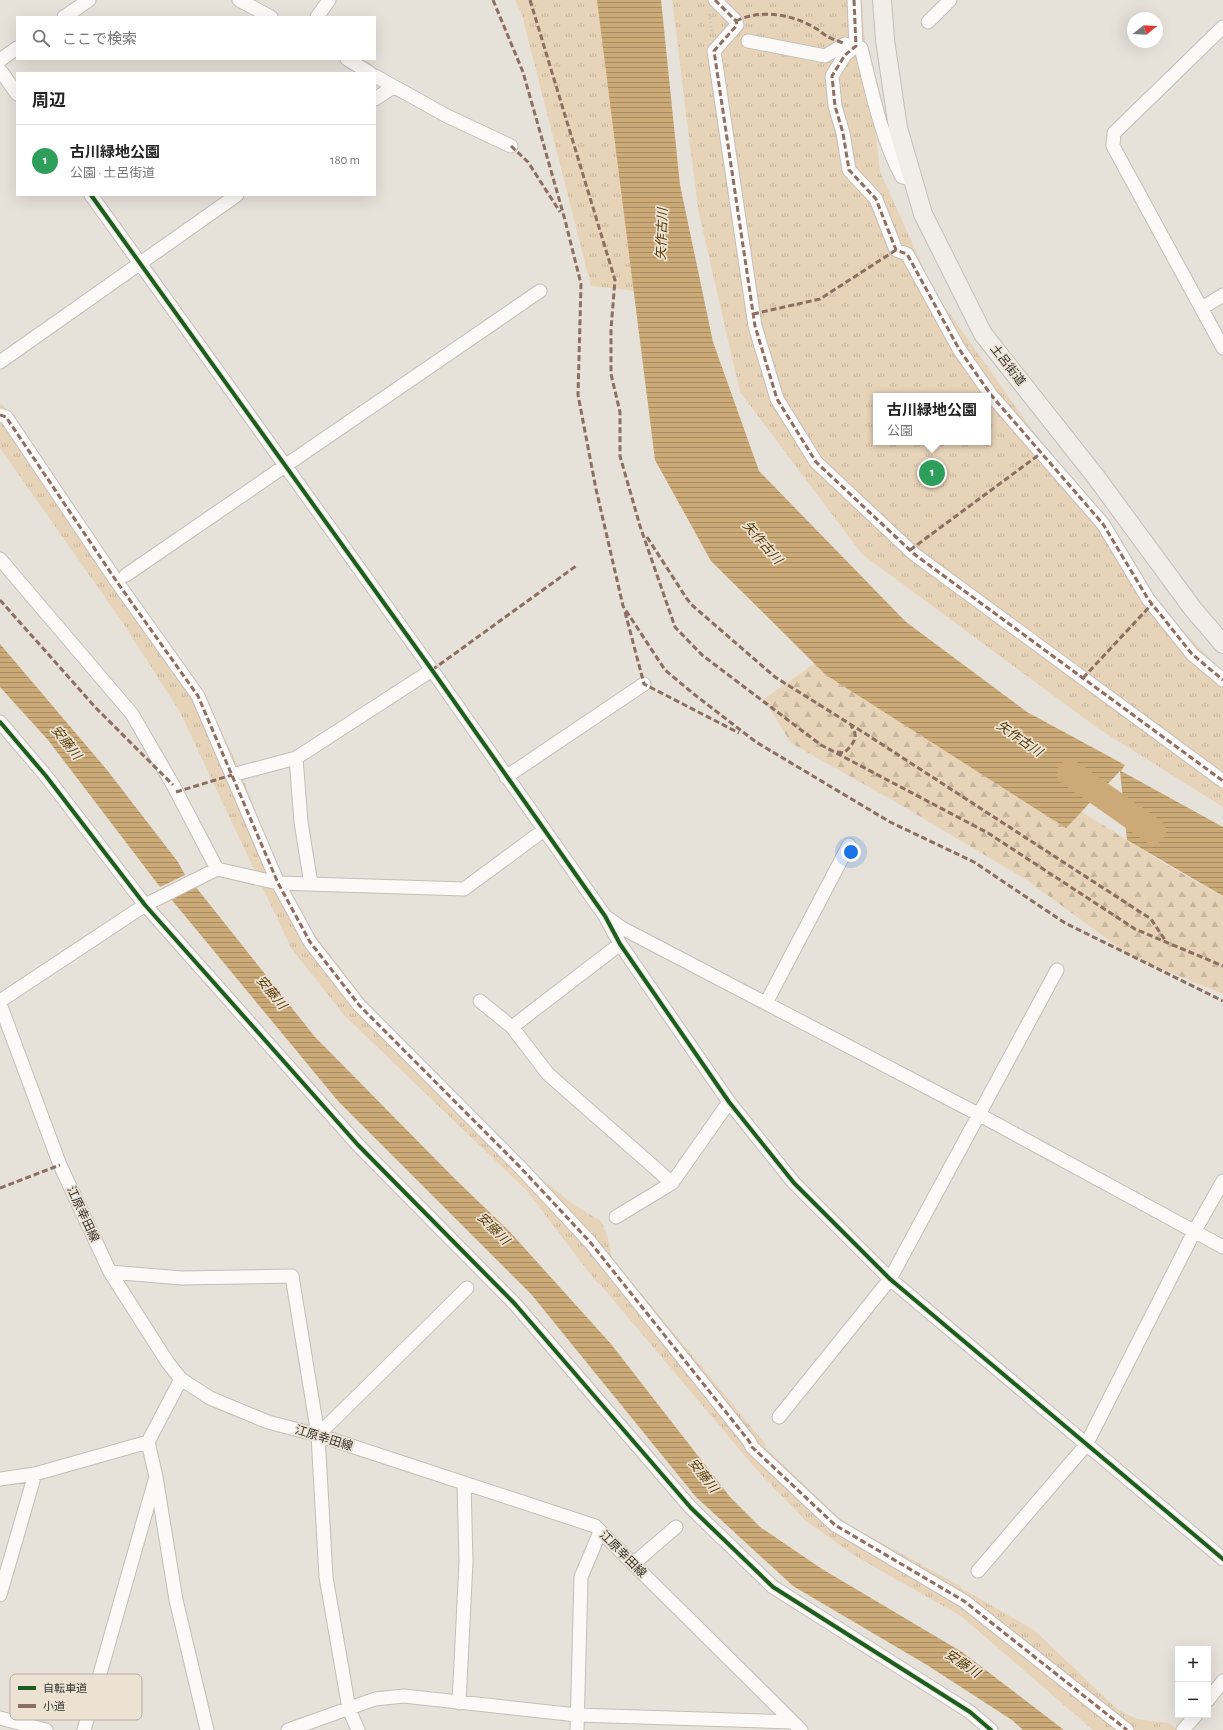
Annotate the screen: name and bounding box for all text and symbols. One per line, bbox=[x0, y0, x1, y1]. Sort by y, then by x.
north arrow bbox=[1127, 12, 1163, 48]
search box bbox=[16, 16, 376, 60]
icon: search bbox=[30, 27, 52, 49]
text: ここで検索 bbox=[62, 32, 137, 47]
text: 周辺 bbox=[32, 92, 66, 109]
text: 古川緑地公園 bbox=[70, 145, 160, 160]
text: 1 bbox=[43, 154, 47, 167]
text: 180 m bbox=[330, 154, 360, 167]
text: 公園 · 土呂街道 bbox=[70, 167, 155, 180]
water label: 矢作古川 bbox=[654, 206, 670, 260]
street label: 土呂街道 bbox=[988, 342, 1028, 388]
popup bbox=[873, 393, 991, 445]
text: 古川緑地公園 bbox=[887, 403, 977, 418]
text: 公園 bbox=[887, 425, 913, 438]
pin: 1 bbox=[919, 458, 945, 488]
water label: 矢作古川 bbox=[740, 518, 786, 568]
water label: 矢作古川 bbox=[994, 718, 1046, 761]
water label: 安藤川 bbox=[49, 723, 85, 764]
your location bbox=[841, 842, 861, 862]
water label: 安藤川 bbox=[253, 973, 290, 1014]
street label: 江原幸田線 bbox=[65, 1184, 102, 1244]
water label: 安藤川 bbox=[475, 1210, 513, 1249]
street label: 江原幸田線 bbox=[294, 1423, 355, 1453]
water label: 安藤川 bbox=[686, 1456, 722, 1497]
street label: 江原幸田線 bbox=[598, 1528, 649, 1579]
map controls bbox=[1175, 1646, 1211, 1718]
button: + bbox=[1175, 1646, 1211, 1682]
water label: 安藤川 bbox=[942, 1647, 984, 1682]
legend bbox=[10, 1674, 142, 1720]
text: 自転車道 bbox=[43, 1682, 87, 1694]
button: − bbox=[1175, 1682, 1211, 1718]
text: 小道 bbox=[43, 1700, 65, 1712]

